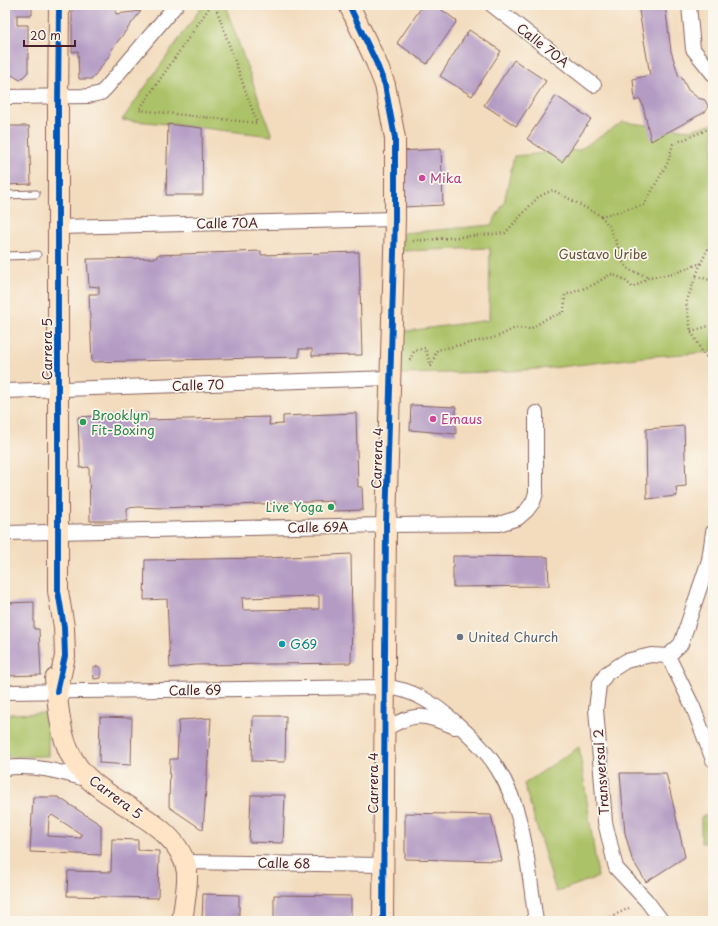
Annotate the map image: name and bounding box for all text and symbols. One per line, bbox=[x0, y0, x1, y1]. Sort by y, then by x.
street label: Calle 70A bbox=[513, 18, 574, 71]
scale bar bbox=[24, 22, 75, 48]
text: 20 m bbox=[30, 26, 61, 44]
place label: Mika bbox=[430, 168, 462, 187]
marker: Mika bbox=[417, 173, 427, 183]
street label: Calle 70A bbox=[196, 212, 258, 233]
park label: Gustavo Uribe bbox=[559, 244, 647, 263]
street label: Carrera 5 bbox=[37, 318, 56, 380]
street label: Calle 70 bbox=[171, 374, 224, 395]
place label: Brooklyn Fit-Boxing bbox=[91, 405, 155, 439]
place label: Emaus bbox=[441, 409, 482, 428]
marker: Emaus bbox=[428, 414, 438, 424]
marker: Brooklyn Fit-Boxing bbox=[78, 417, 88, 427]
street label: Carrera 4 bbox=[366, 427, 387, 489]
place label: Live Yoga bbox=[266, 497, 324, 516]
marker: Live Yoga bbox=[326, 502, 336, 512]
street label: Calle 69A bbox=[287, 516, 349, 537]
place label: United Church bbox=[468, 627, 558, 646]
marker: United Church bbox=[455, 632, 465, 642]
place label: G69 bbox=[290, 634, 317, 653]
marker: G69 bbox=[277, 639, 287, 649]
street label: Calle 69 bbox=[168, 680, 222, 699]
street label: Transversal 2 bbox=[588, 728, 613, 816]
street label: Carrera 4 bbox=[363, 752, 382, 814]
street label: Carrera 5 bbox=[86, 770, 147, 823]
street label: Calle 68 bbox=[257, 853, 311, 872]

